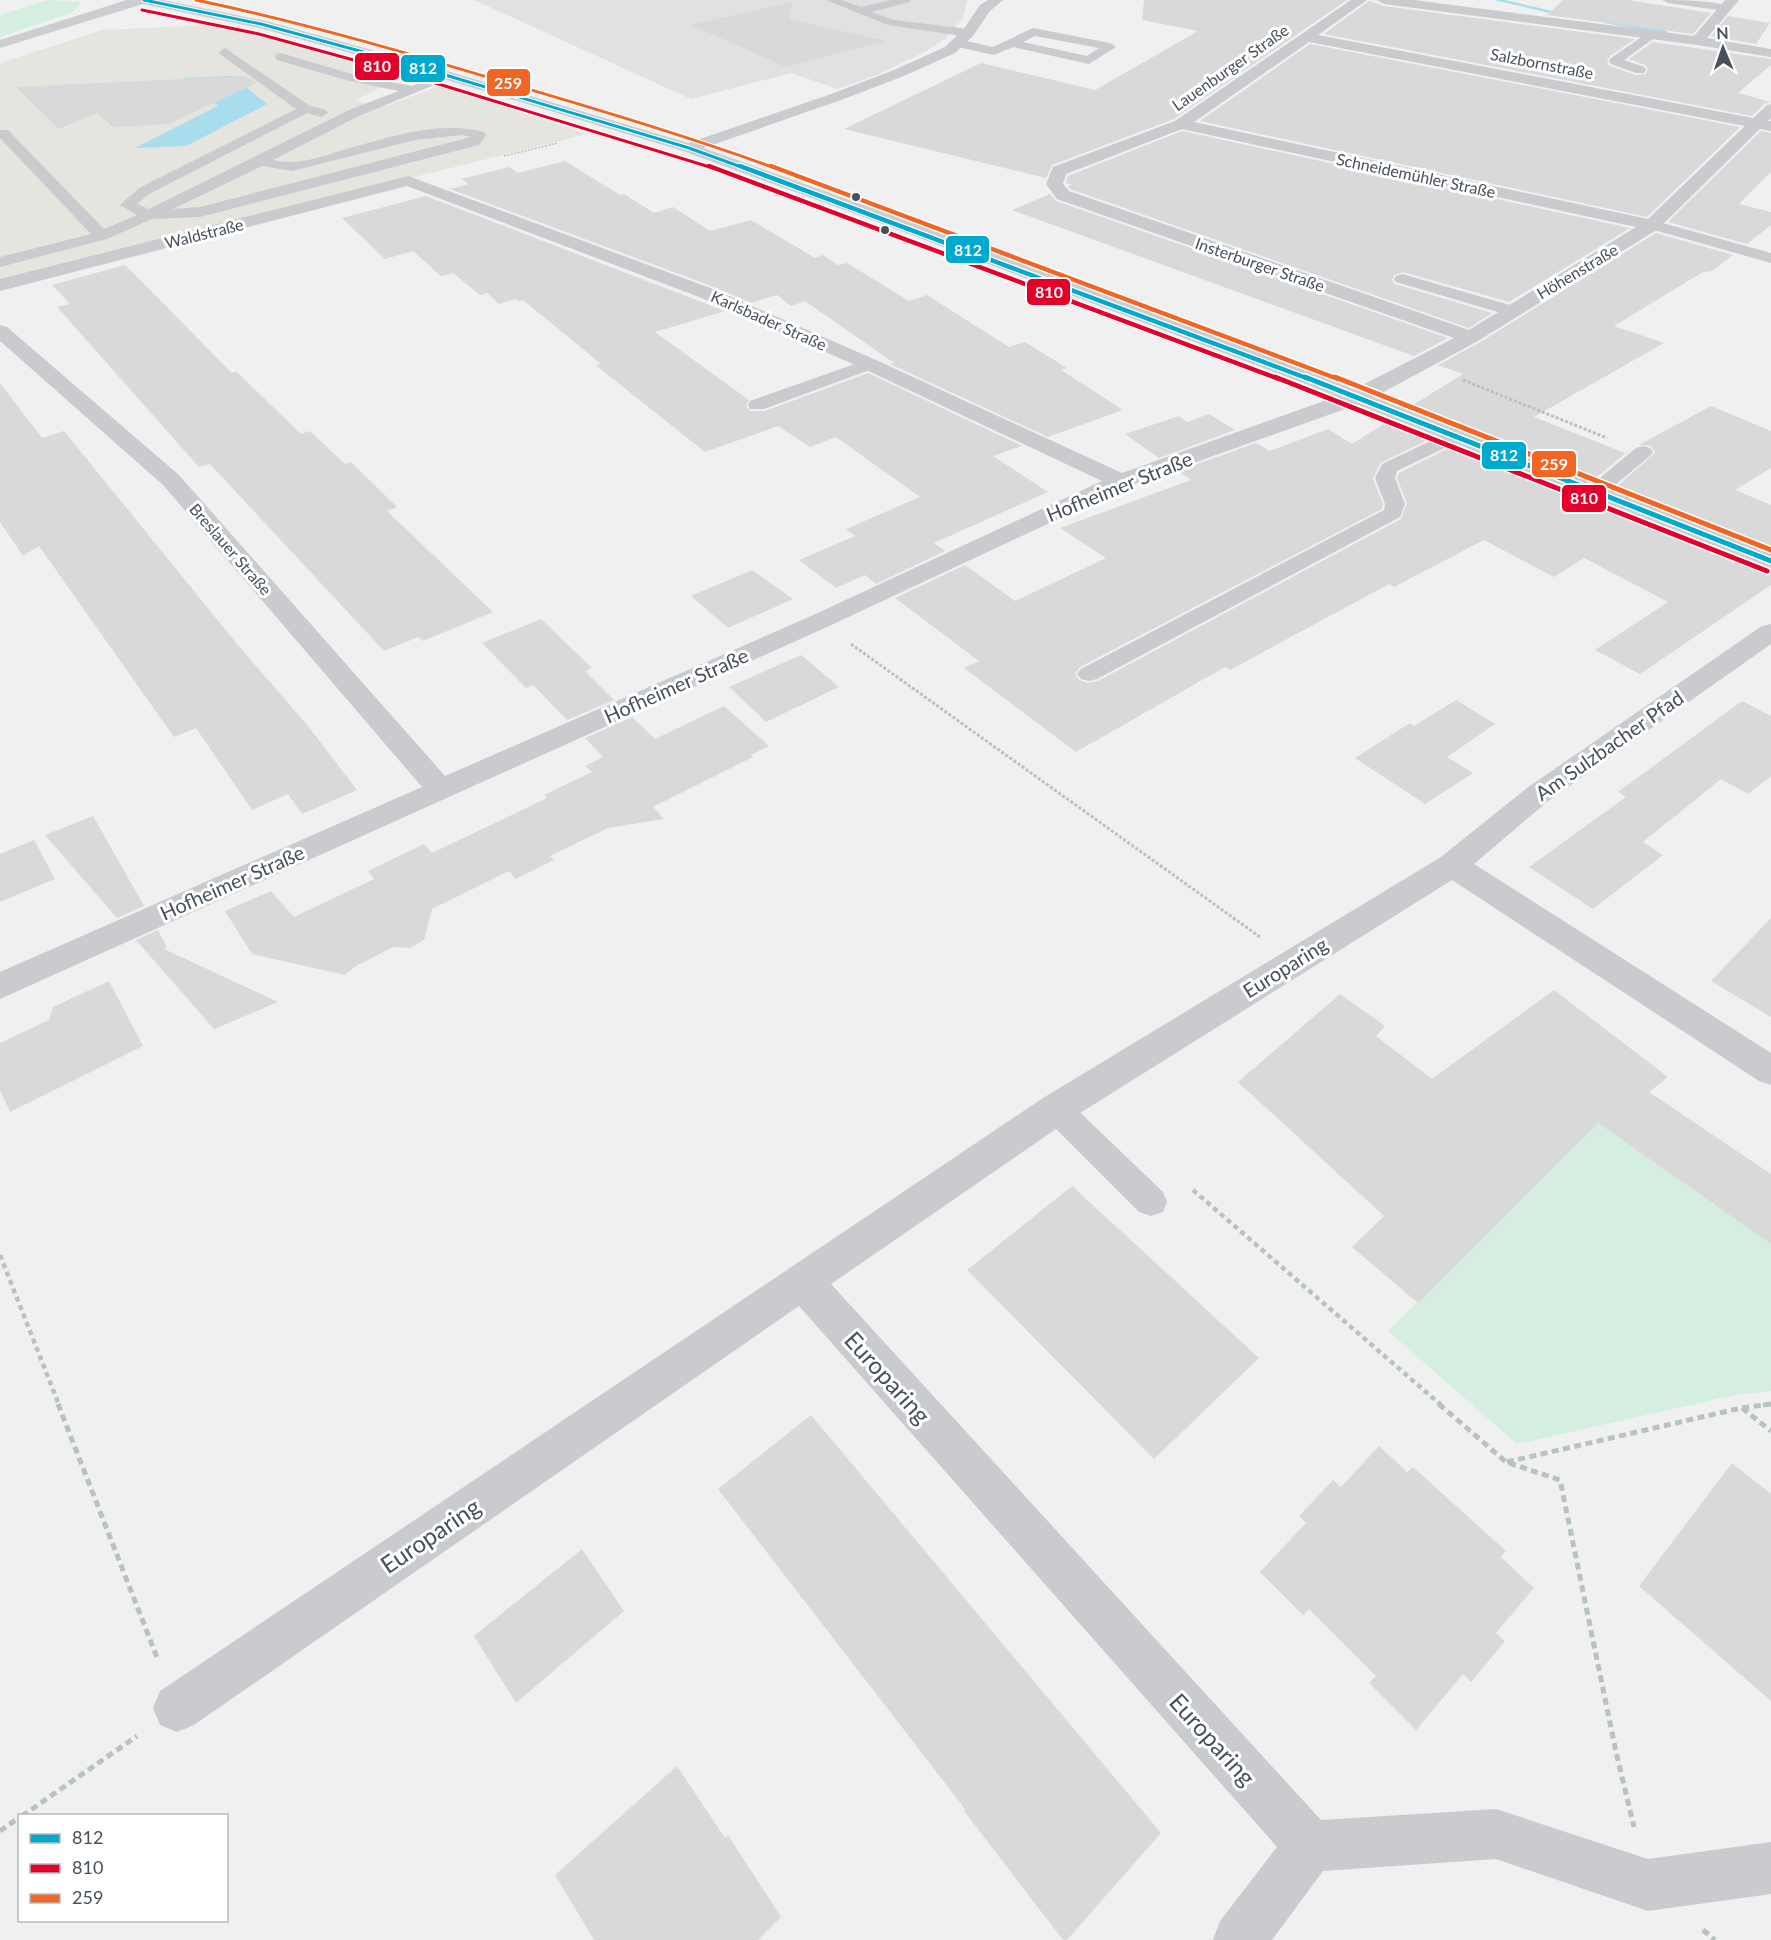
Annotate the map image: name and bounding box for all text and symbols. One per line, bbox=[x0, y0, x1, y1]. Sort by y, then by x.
north arrow bbox=[1693, 18, 1753, 78]
street label: Lauenburger Straße bbox=[1168, 20, 1292, 114]
text: N bbox=[1716, 23, 1729, 42]
street label: Salzbornstraße bbox=[1489, 44, 1595, 82]
line badge: 810 bbox=[354, 52, 400, 81]
line badge: 812 bbox=[400, 54, 446, 83]
text: 810 bbox=[363, 56, 391, 75]
text: 812 bbox=[409, 58, 437, 77]
line badge: 259 bbox=[486, 68, 531, 97]
text: 259 bbox=[494, 73, 522, 92]
street label: Schneidemühler Straße bbox=[1335, 149, 1497, 201]
unlabelled marker bbox=[850, 191, 862, 203]
street label: Waldstraße bbox=[163, 214, 245, 252]
unlabelled marker bbox=[879, 224, 891, 236]
street label: Insterburger Straße bbox=[1193, 233, 1327, 295]
line badge: 812 bbox=[945, 235, 990, 264]
street label: Höhenstraße bbox=[1533, 239, 1621, 303]
text: 812 bbox=[954, 240, 982, 259]
line badge: 810 bbox=[1026, 278, 1071, 306]
text: 810 bbox=[1035, 282, 1063, 301]
street label: Karlsbader Straße bbox=[708, 286, 830, 354]
line badge: 812 bbox=[1481, 441, 1527, 470]
text: 812 bbox=[1490, 445, 1518, 464]
street label: Hofheimer Straße bbox=[1042, 446, 1196, 526]
line badge: 259 bbox=[1531, 450, 1577, 478]
text: 259 bbox=[1540, 454, 1568, 473]
line badge: 810 bbox=[1561, 484, 1607, 513]
text: 810 bbox=[1570, 488, 1598, 507]
street label: Breslauer Straße bbox=[186, 499, 276, 599]
street label: Hofheimer Straße bbox=[600, 642, 752, 728]
street label: Am Sulzbacher Pfad bbox=[1530, 685, 1688, 805]
street label: Hofheimer Straße bbox=[156, 839, 308, 925]
street label: Europaring bbox=[1238, 932, 1332, 1002]
street label: Europaring bbox=[839, 1325, 937, 1429]
street label: Europaring bbox=[375, 1491, 485, 1579]
street label: Europaring bbox=[1164, 1687, 1262, 1791]
legend bbox=[18, 1814, 228, 1922]
text: 812 bbox=[72, 1826, 103, 1848]
text: 810 bbox=[72, 1856, 103, 1878]
text: 259 bbox=[72, 1886, 103, 1908]

